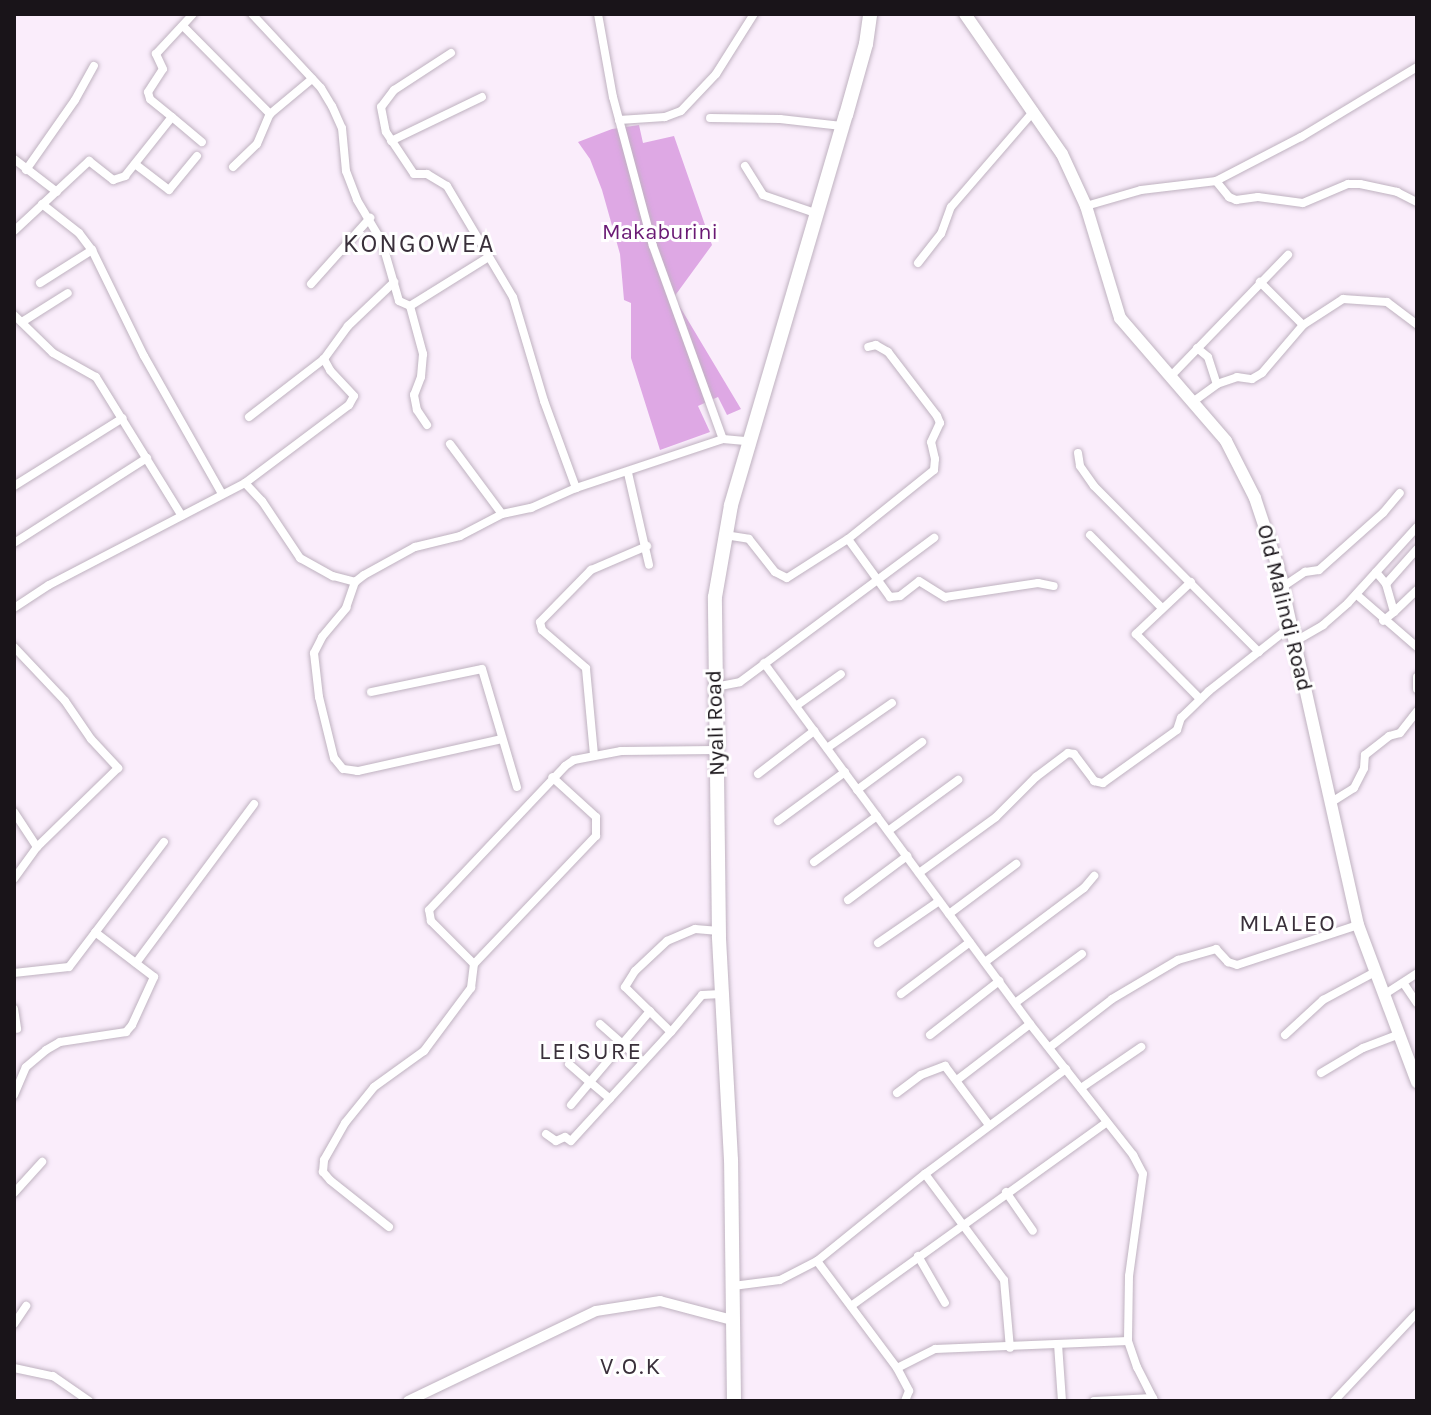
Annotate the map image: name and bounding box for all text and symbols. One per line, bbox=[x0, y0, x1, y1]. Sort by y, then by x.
park label: Makaburini bbox=[602, 220, 718, 246]
district label: KONGOWEA bbox=[343, 228, 495, 260]
street label: Old Malindi Road bbox=[1251, 522, 1317, 694]
street label: Nyali Road bbox=[701, 670, 731, 776]
district label: MLALEO bbox=[1239, 910, 1337, 938]
district label: LEISURE bbox=[539, 1038, 643, 1066]
district label: V.O.K bbox=[600, 1353, 662, 1381]

